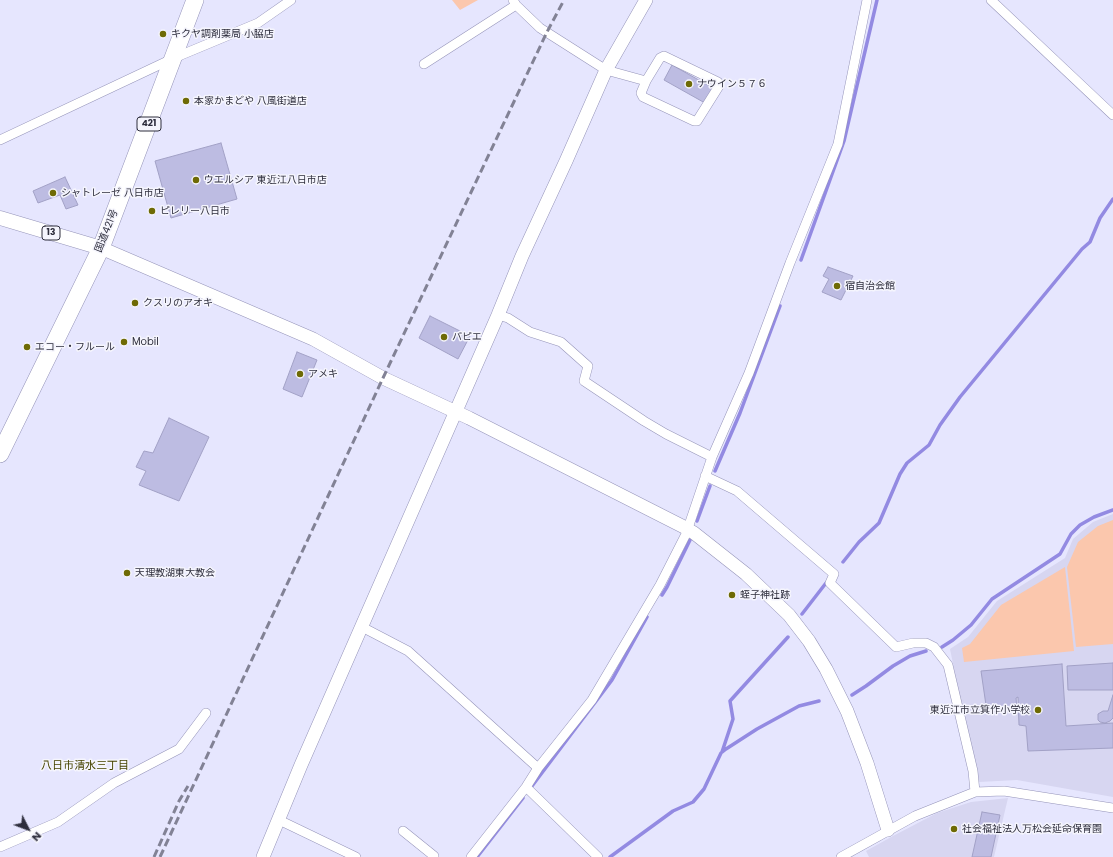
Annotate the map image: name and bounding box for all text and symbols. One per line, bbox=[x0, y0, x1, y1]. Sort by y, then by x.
place label: キクヤ調剤薬局 小脇店 bbox=[171, 28, 274, 40]
marker: キクヤ調剤薬局 小脇店 bbox=[158, 29, 168, 39]
place label: ナウイン５７６ bbox=[697, 78, 767, 90]
marker: ナウイン５７６ bbox=[684, 79, 694, 89]
place label: 本家かまどや 八風街道店 bbox=[194, 95, 307, 107]
marker: 本家かまどや 八風街道店 bbox=[181, 96, 191, 106]
road number: 421 bbox=[137, 117, 161, 131]
place label: ウエルシア 東近江八日市店 bbox=[204, 174, 327, 186]
marker: ウエルシア 東近江八日市店 bbox=[191, 175, 201, 185]
place label: シャトレーゼ 八日市店 bbox=[61, 187, 164, 199]
marker: シャトレーゼ 八日市店 bbox=[48, 188, 58, 198]
place label: ピレリー八日市 bbox=[160, 205, 230, 217]
marker: ピレリー八日市 bbox=[147, 206, 157, 216]
street label: 国道421号 bbox=[93, 208, 121, 254]
road number: 13 bbox=[42, 226, 60, 240]
place label: 宿自治会館 bbox=[845, 280, 895, 292]
marker: 宿自治会館 bbox=[832, 281, 842, 291]
place label: クスリのアオキ bbox=[143, 297, 213, 309]
marker: クスリのアオキ bbox=[130, 298, 140, 308]
place label: パピエ bbox=[452, 331, 482, 343]
marker: パピエ bbox=[439, 332, 449, 342]
place label: Mobil bbox=[132, 336, 159, 348]
marker: Mobil bbox=[119, 337, 129, 347]
place label: エコー・フルール bbox=[35, 341, 115, 353]
marker: エコー・フルール bbox=[22, 342, 32, 352]
place label: アメキ bbox=[308, 368, 338, 380]
marker: アメキ bbox=[295, 369, 305, 379]
place label: 天理教湖東大教会 bbox=[135, 567, 215, 579]
marker: 天理教湖東大教会 bbox=[122, 568, 132, 578]
place label: 蛭子神社跡 bbox=[740, 589, 790, 601]
marker: 蛭子神社跡 bbox=[727, 590, 737, 600]
place label: 東近江市立箕作小学校 bbox=[930, 704, 1030, 716]
marker: 東近江市立箕作小学校 bbox=[1033, 705, 1043, 715]
district label: 八日市清水三丁目 bbox=[41, 759, 129, 773]
north arrow bbox=[8, 809, 48, 849]
place label: 社会福祉法人万松会延命保育園 bbox=[962, 823, 1102, 835]
marker: 社会福祉法人万松会延命保育園 bbox=[949, 824, 959, 834]
text: N bbox=[28, 829, 46, 845]

